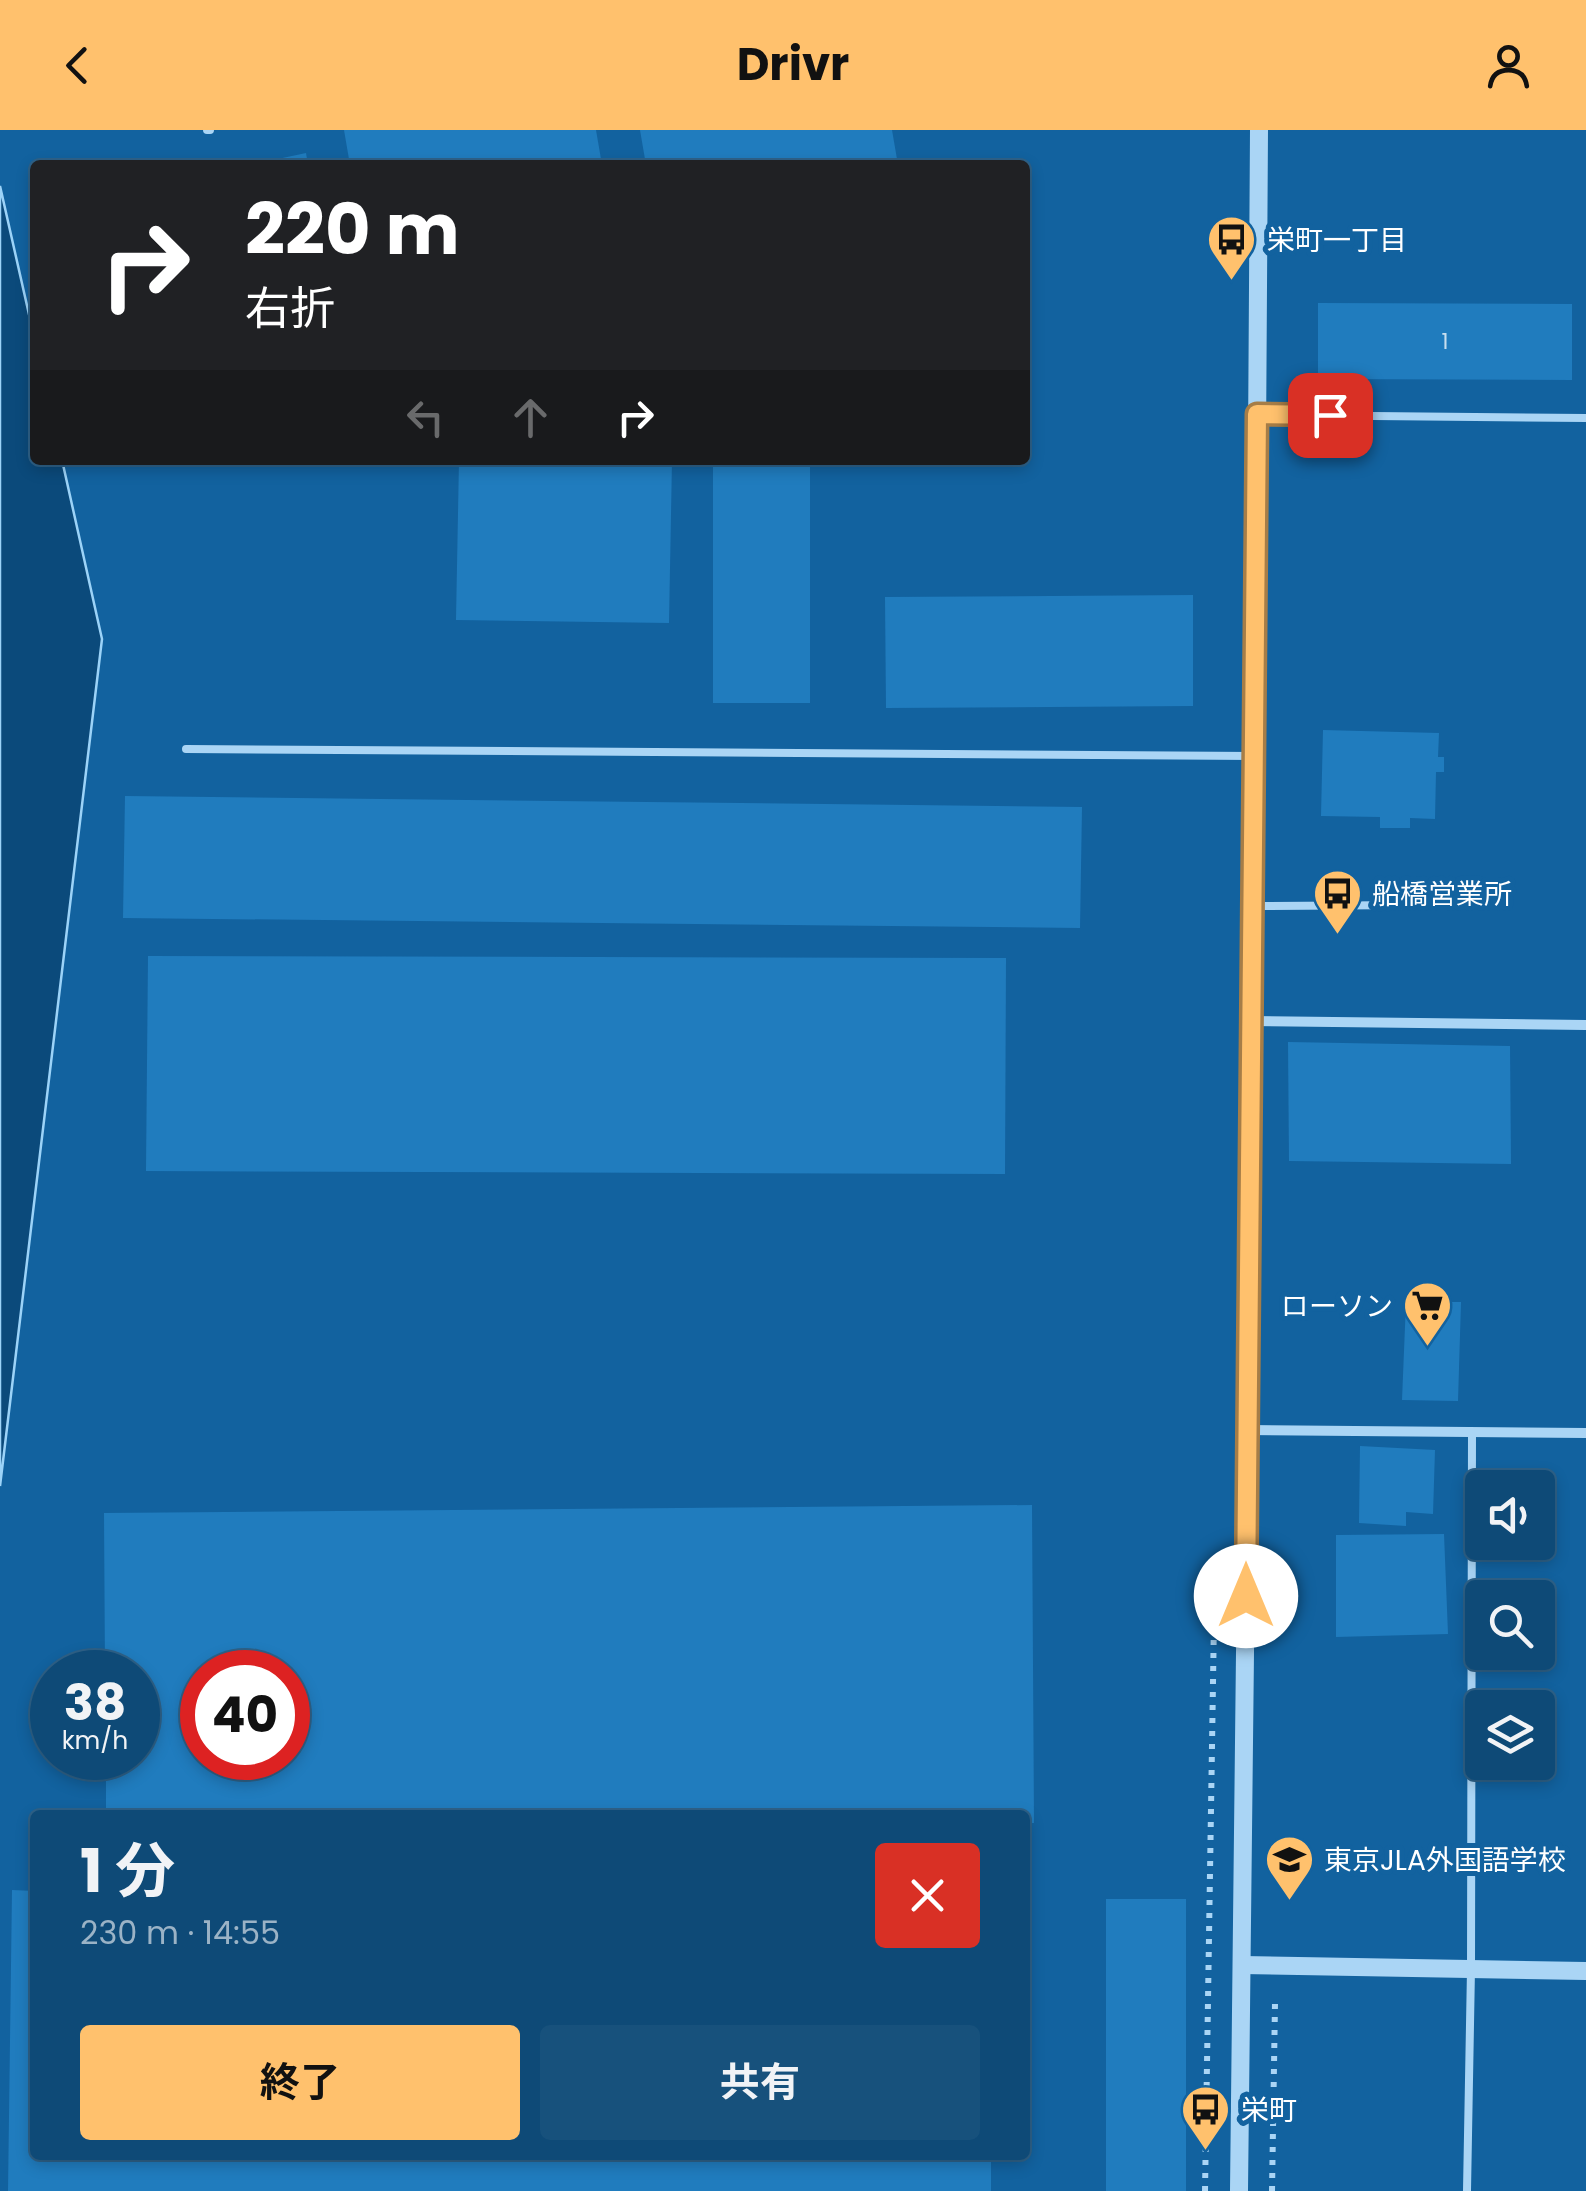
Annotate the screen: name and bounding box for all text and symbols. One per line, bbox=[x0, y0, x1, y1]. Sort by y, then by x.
text: Drivr bbox=[737, 33, 849, 96]
icon: back bbox=[50, 38, 105, 93]
icon: person bbox=[1481, 38, 1536, 93]
text: 220 m bbox=[245, 180, 460, 279]
icon: right bbox=[80, 200, 210, 330]
bus stop icon: 栄町一丁目 bbox=[1206, 214, 1258, 282]
place label: 栄町一丁目 bbox=[1267, 221, 1407, 260]
text: 右折 bbox=[245, 277, 335, 340]
house number: 1 bbox=[1441, 326, 1449, 357]
pin bbox=[1288, 373, 1373, 458]
icon: arrive bbox=[1303, 388, 1358, 443]
icon: left bbox=[398, 390, 453, 445]
icon: ahead bbox=[503, 390, 558, 445]
icon: right bbox=[608, 390, 663, 445]
bus stop icon: 船橋営業所 bbox=[1311, 868, 1363, 936]
place label: 船橋営業所 bbox=[1372, 875, 1512, 914]
supermarket icon: ローソン bbox=[1402, 1280, 1454, 1348]
place label: ローソン bbox=[1281, 1287, 1393, 1326]
map controls bbox=[1465, 1470, 1555, 1780]
button: sound bbox=[1465, 1470, 1555, 1560]
position arrow bbox=[1194, 1544, 1298, 1648]
button: search bbox=[1465, 1580, 1555, 1670]
speed limit sign: 40 bbox=[180, 1650, 310, 1780]
text: 38 bbox=[64, 1667, 126, 1738]
button: layers bbox=[1465, 1690, 1555, 1780]
text: km/h bbox=[62, 1723, 128, 1758]
text: 1 分 bbox=[80, 1829, 175, 1913]
school or university icon: 東京JLA外国語学校 bbox=[1263, 1834, 1315, 1902]
place label: 東京JLA外国語学校 bbox=[1324, 1841, 1566, 1880]
button: close bbox=[875, 1843, 980, 1948]
text: 230 m · 14:55 bbox=[80, 1910, 280, 1955]
button: 終了 bbox=[80, 2025, 520, 2140]
button: 共有 bbox=[540, 2025, 980, 2140]
bus stop icon: 栄町 bbox=[1180, 2084, 1232, 2152]
place label: 栄町 bbox=[1241, 2091, 1297, 2130]

